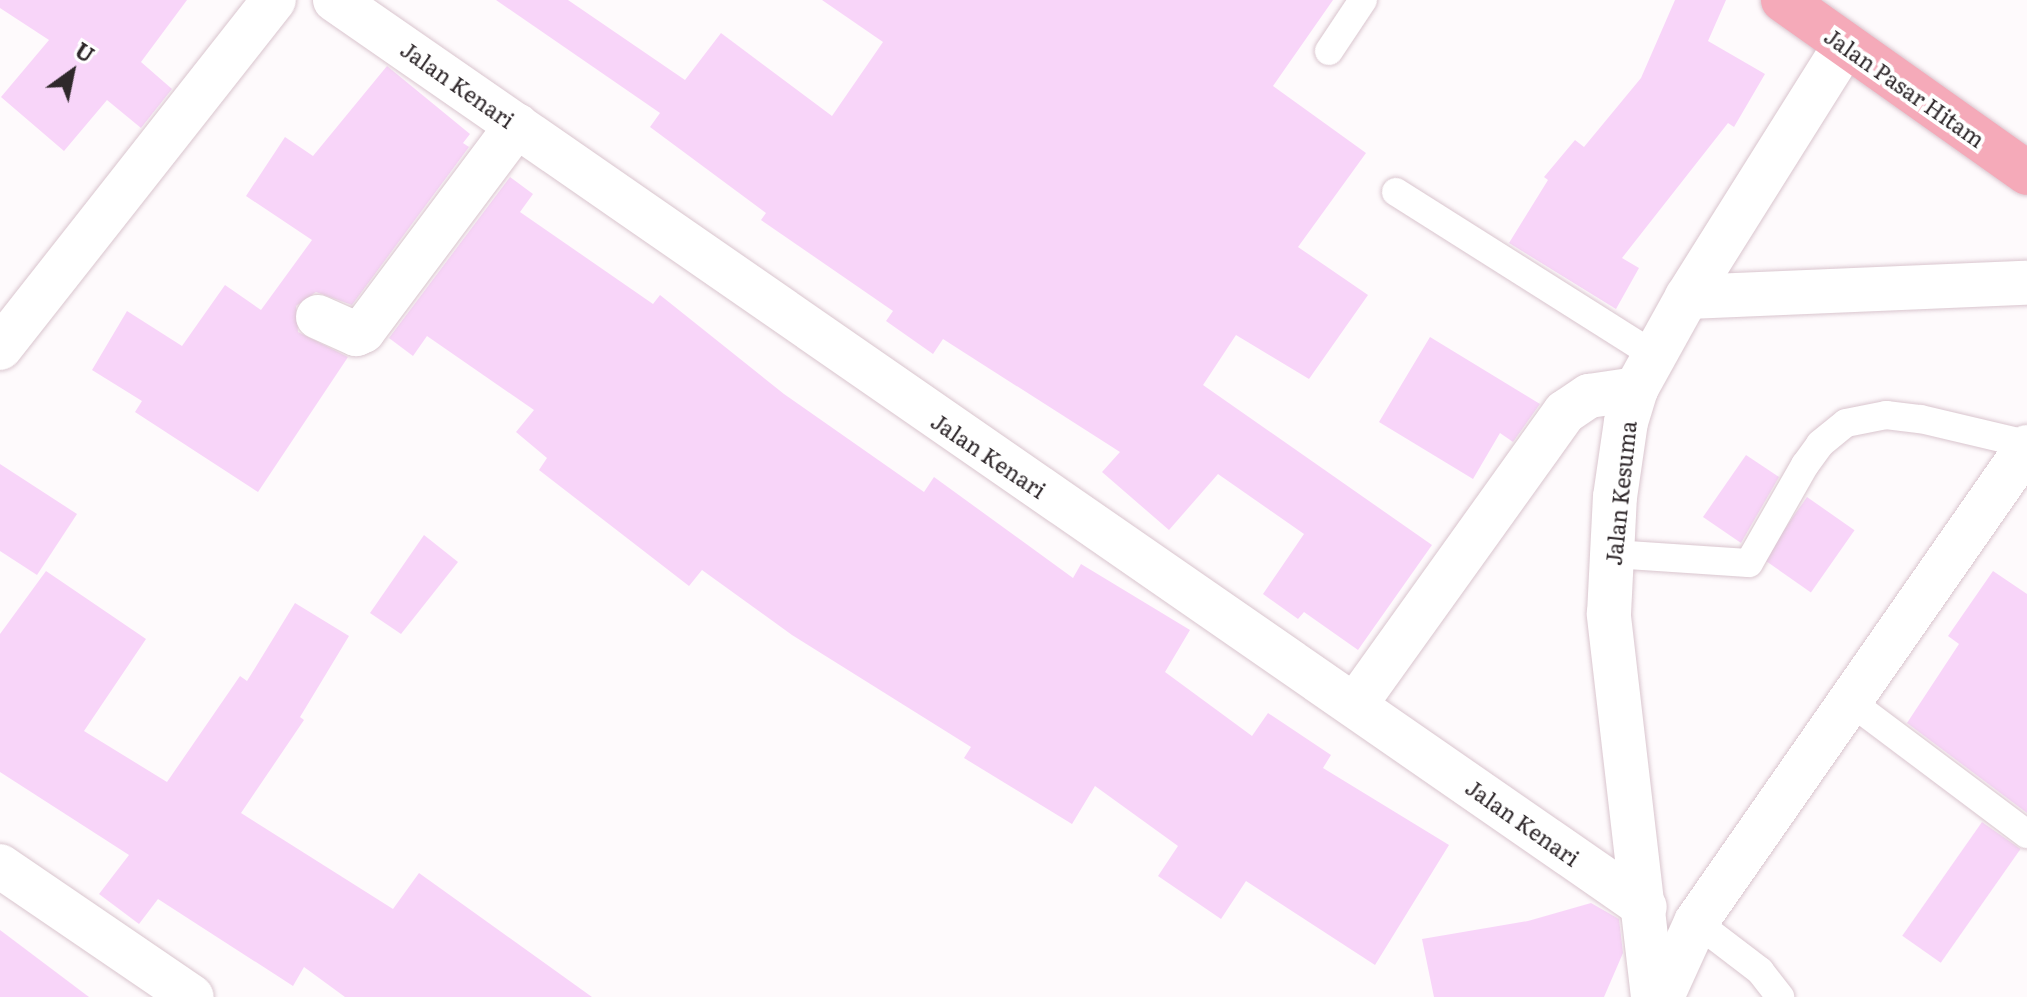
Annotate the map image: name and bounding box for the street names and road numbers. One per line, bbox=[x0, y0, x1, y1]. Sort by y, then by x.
street label: Jalan Pasar Hitam bbox=[1820, 22, 1990, 152]
street label: Jalan Kenari bbox=[396, 35, 520, 133]
street label: Jalan Kenari bbox=[927, 407, 1051, 503]
street label: Jalan Kesuma bbox=[1599, 419, 1641, 567]
street label: Jalan Kenari bbox=[1461, 773, 1585, 871]

